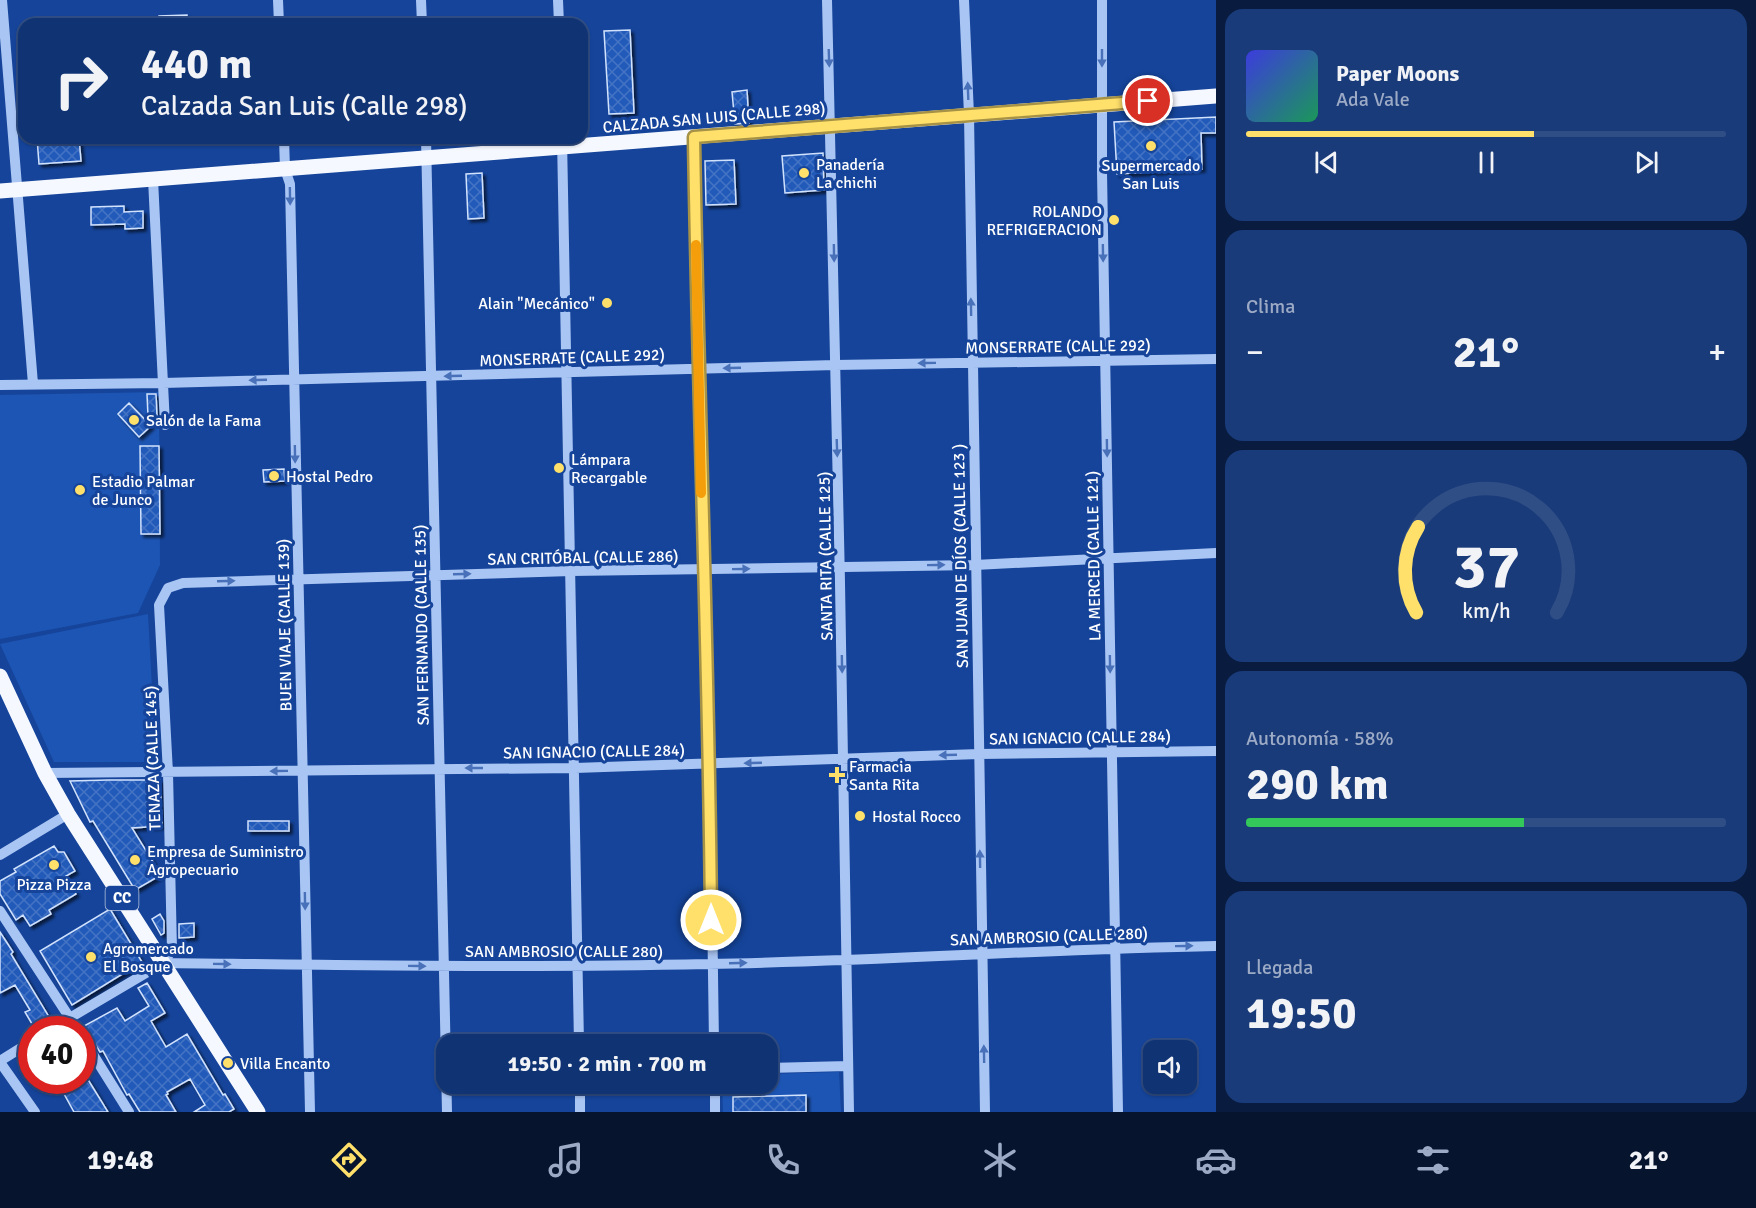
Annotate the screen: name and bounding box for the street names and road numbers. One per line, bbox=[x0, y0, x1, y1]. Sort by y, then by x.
street label: CALZADA SAN LUIS (CALLE 298) bbox=[602, 98, 826, 138]
street label: MONSERRATE (CALLE 292) bbox=[965, 335, 1151, 359]
street label: MONSERRATE (CALLE 292) bbox=[479, 345, 665, 371]
street label: SAN JUAN DE DÍOS (CALLE 123 ) bbox=[949, 444, 973, 668]
street label: SANTA RITA (CALLE 125) bbox=[815, 471, 837, 641]
street label: LA MERCED (CALLE 121) bbox=[1083, 471, 1105, 641]
street label: SAN FERNANDO (CALLE 135) bbox=[410, 524, 434, 726]
street label: BUEN VIAJE (CALLE 139) bbox=[273, 539, 297, 711]
street label: SAN CRITÓBAL (CALLE 286) bbox=[487, 546, 679, 570]
street label: TENAZA (CALLE 145) bbox=[140, 685, 166, 831]
street label: SAN IGNACIO (CALLE 284) bbox=[989, 726, 1171, 750]
street label: SAN IGNACIO (CALLE 284) bbox=[503, 740, 685, 764]
road number: CC bbox=[106, 886, 138, 910]
street label: SAN AMBROSIO (CALLE 280) bbox=[950, 924, 1148, 950]
street label: SAN AMBROSIO (CALLE 280) bbox=[465, 942, 663, 962]

